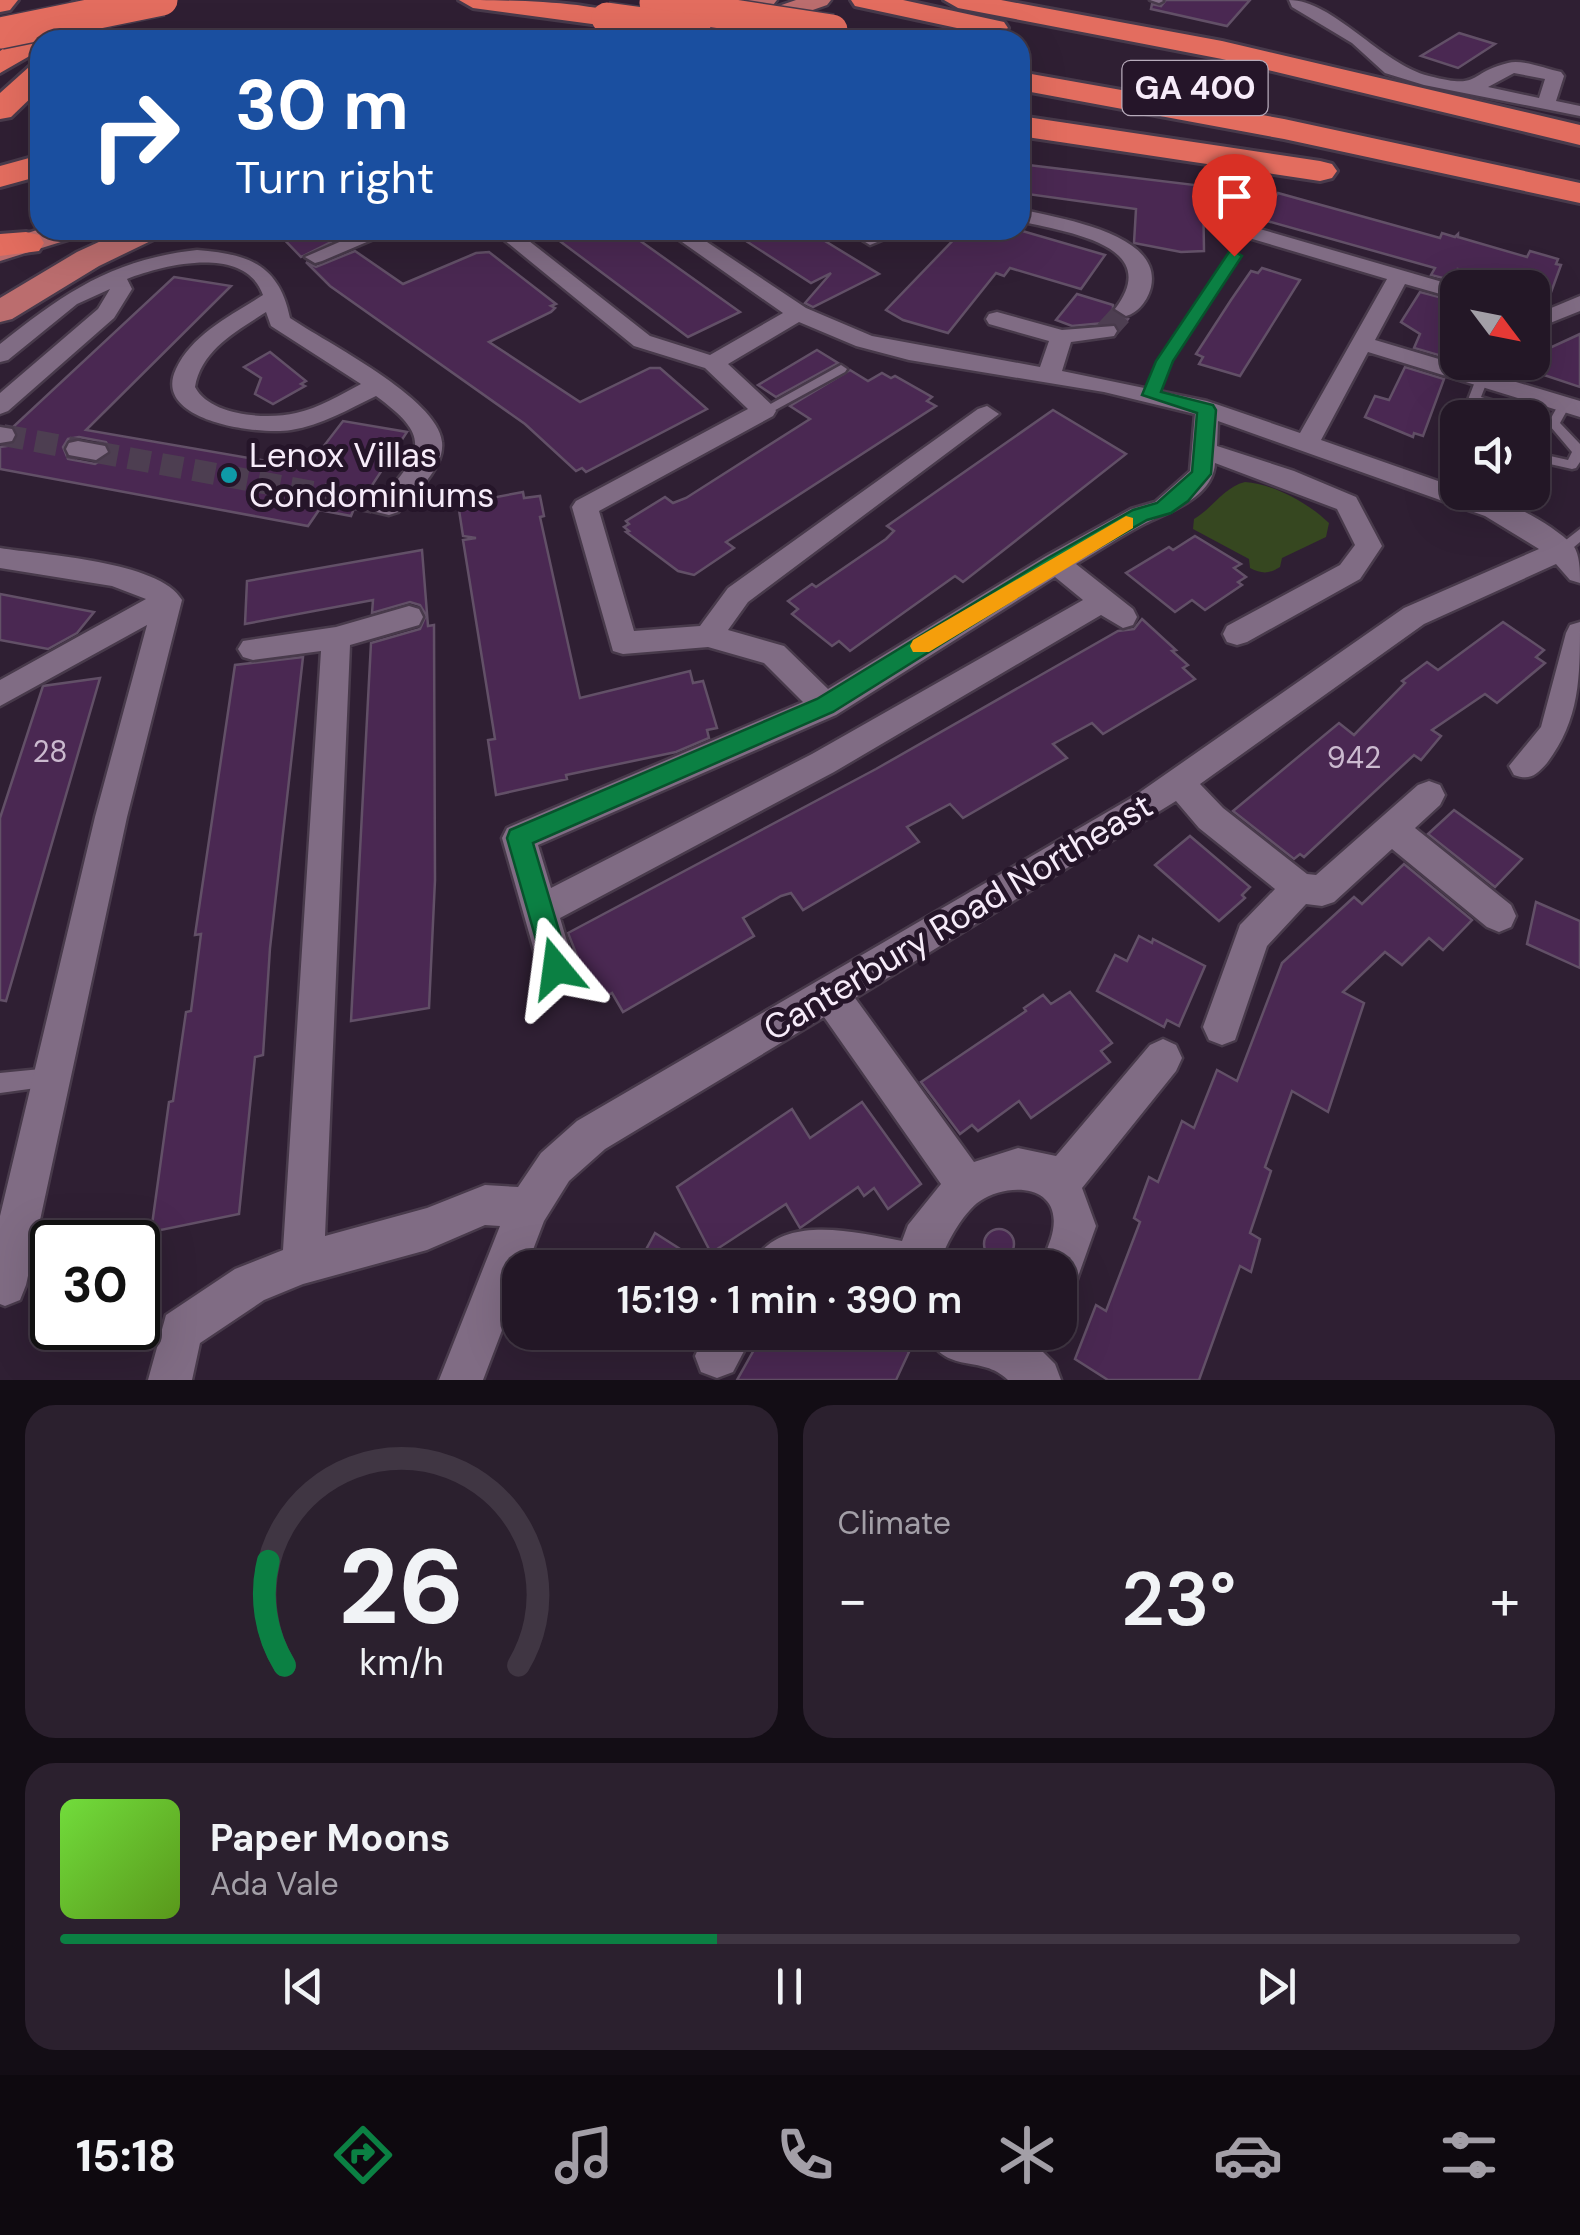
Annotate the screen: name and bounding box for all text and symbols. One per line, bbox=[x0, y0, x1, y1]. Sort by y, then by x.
text: 30 m bbox=[235, 60, 409, 151]
road number: GA 400 bbox=[1122, 61, 1268, 115]
icon: right bbox=[70, 70, 200, 200]
text: Turn right bbox=[235, 148, 434, 207]
pin bbox=[1192, 154, 1277, 257]
icon: arrive bbox=[1207, 169, 1262, 224]
north arrow bbox=[1440, 270, 1550, 380]
map controls bbox=[1440, 270, 1550, 510]
button: sound bbox=[1440, 400, 1550, 510]
place label: Lenox Villas Condominiums bbox=[249, 432, 495, 518]
marker: Lenox Villas Condominiums bbox=[218, 464, 240, 486]
house number: 28 bbox=[32, 732, 68, 771]
house number: 942 bbox=[1327, 738, 1381, 777]
street label: Canterbury Road Northeast bbox=[755, 782, 1161, 1052]
position arrow bbox=[504, 916, 608, 1020]
speed limit sign: 30 bbox=[30, 1220, 160, 1350]
text: 15:19 · 1 min · 390 m bbox=[617, 1275, 962, 1325]
text: Climate bbox=[838, 1502, 951, 1544]
text: 26 bbox=[338, 1520, 464, 1655]
text: 23° bbox=[1121, 1551, 1236, 1648]
text: − bbox=[838, 1564, 868, 1636]
text: + bbox=[1490, 1564, 1520, 1636]
text: km/h bbox=[359, 1640, 443, 1686]
text: Paper Moons bbox=[210, 1813, 450, 1863]
text: Ada Vale bbox=[210, 1863, 339, 1905]
icon: previous bbox=[276, 1959, 331, 2014]
icon: pause bbox=[762, 1959, 817, 2014]
icon: next bbox=[1249, 1959, 1304, 2014]
icon: directions bbox=[328, 2120, 398, 2190]
icon: music bbox=[549, 2120, 619, 2190]
icon: phone bbox=[770, 2120, 840, 2190]
icon: climate bbox=[992, 2120, 1062, 2190]
icon: car bbox=[1213, 2120, 1283, 2190]
icon: filters bbox=[1434, 2120, 1504, 2190]
text: 15:18 bbox=[76, 2126, 176, 2185]

